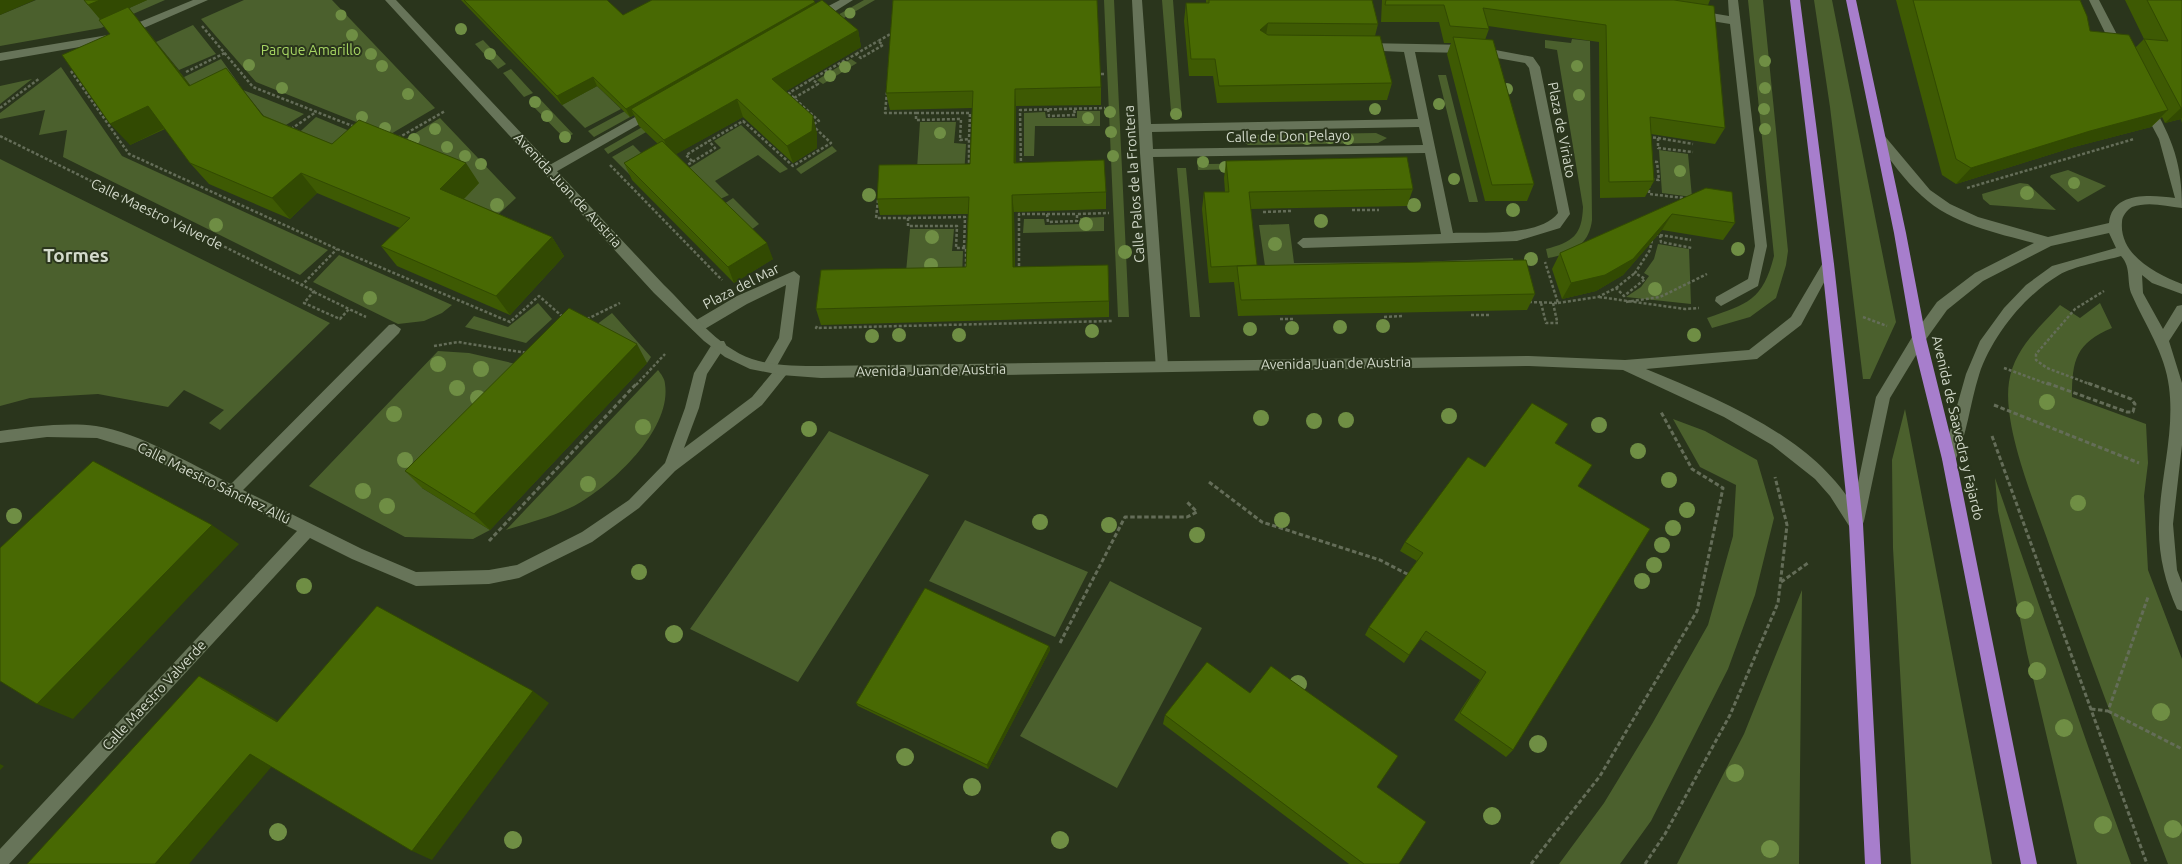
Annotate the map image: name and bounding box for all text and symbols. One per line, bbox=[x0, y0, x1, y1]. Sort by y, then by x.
park label: Parque Amarillo bbox=[261, 42, 361, 58]
street label: Plaza de Viriato bbox=[1545, 81, 1579, 179]
street label: Calle Palos de la Frontera bbox=[1121, 105, 1147, 263]
street label: Calle de Don Pelayo bbox=[1226, 127, 1350, 145]
street label: Avenida Juan de Austria bbox=[511, 130, 625, 250]
street label: Calle Maestro Valverde bbox=[88, 175, 226, 253]
district label: Tormes bbox=[43, 244, 109, 266]
street label: Plaza del Mar bbox=[700, 260, 782, 312]
street label: Avenida de Saavedra y Fajardo bbox=[1929, 334, 1987, 522]
street label: Avenida Juan de Austria bbox=[1261, 354, 1411, 372]
street label: Avenida Juan de Austria bbox=[856, 361, 1006, 379]
street label: Calle Maestro Sánchez Allú bbox=[135, 439, 293, 527]
street label: Calle Maestro Valverde bbox=[99, 637, 209, 753]

